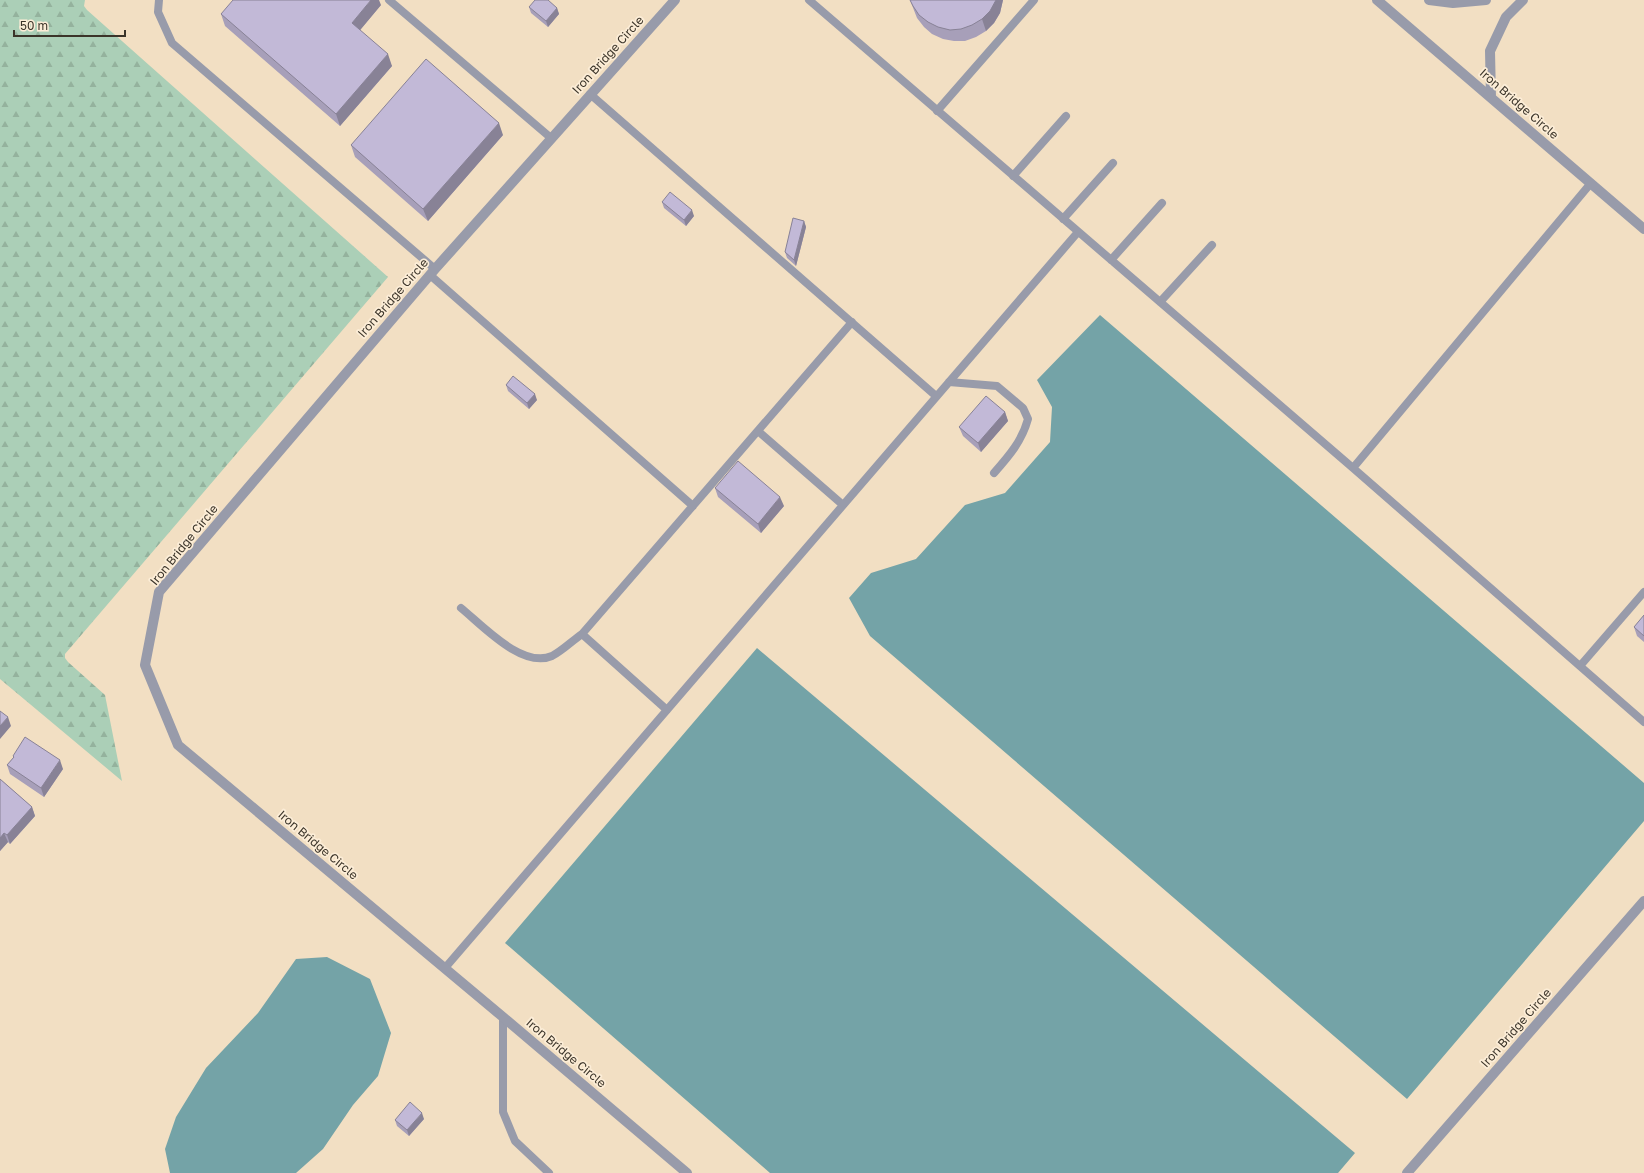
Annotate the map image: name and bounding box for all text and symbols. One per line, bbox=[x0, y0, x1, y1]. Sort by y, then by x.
scale bar bbox=[14, 12, 125, 38]
street label: Iron Bridge Circle bbox=[569, 13, 647, 97]
text: 50 m bbox=[20, 18, 48, 33]
street label: Iron Bridge Circle bbox=[1477, 65, 1562, 142]
street label: Iron Bridge Circle bbox=[354, 255, 431, 340]
street label: Iron Bridge Circle bbox=[146, 501, 221, 588]
street label: Iron Bridge Circle bbox=[275, 807, 361, 882]
street label: Iron Bridge Circle bbox=[1477, 985, 1554, 1070]
street label: Iron Bridge Circle bbox=[523, 1015, 609, 1090]

